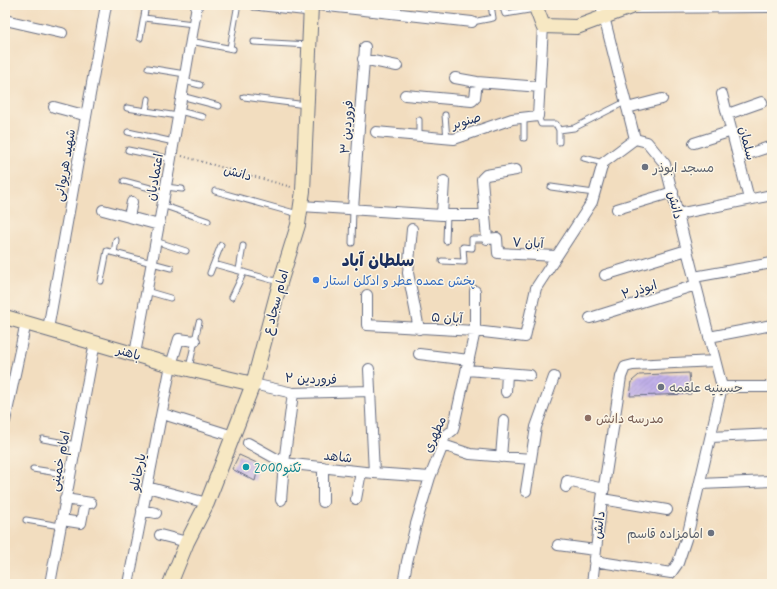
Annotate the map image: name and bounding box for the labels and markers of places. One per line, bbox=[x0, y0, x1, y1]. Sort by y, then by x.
place label: مسجد ابوذر bbox=[652, 160, 714, 177]
marker: مسجد ابوذر bbox=[640, 162, 650, 172]
place label: پخش عمده عطر و ادکلن استار bbox=[323, 273, 475, 290]
marker: پخش عمده عطر و ادکلن استار bbox=[311, 275, 321, 285]
place label: حسینیه علقمه bbox=[669, 380, 743, 397]
marker: حسینیه علقمه bbox=[656, 382, 666, 392]
place label: مدرسه دانش bbox=[596, 411, 664, 428]
marker: مدرسه دانش bbox=[583, 413, 593, 423]
place label: تکنو2000 bbox=[254, 460, 301, 477]
marker: تکنو2000 bbox=[241, 462, 251, 472]
place label: امامزاده قاسم bbox=[627, 526, 703, 544]
marker: امامزاده قاسم bbox=[706, 528, 716, 538]

